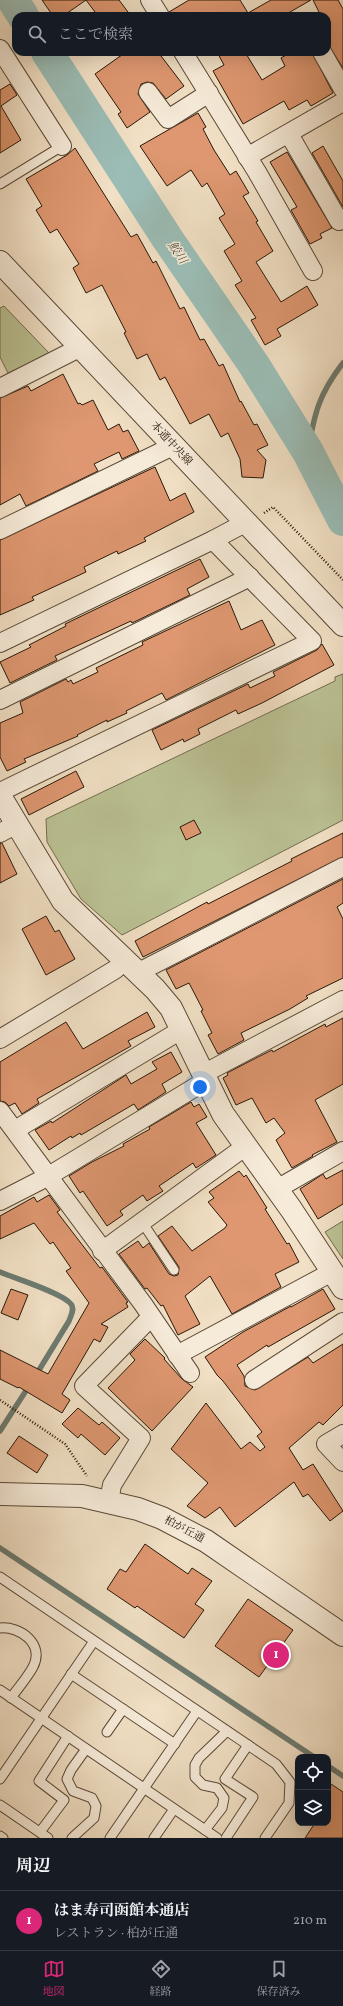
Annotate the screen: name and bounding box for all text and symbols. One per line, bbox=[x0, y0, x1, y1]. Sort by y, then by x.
search box bbox=[12, 12, 331, 56]
icon: search bbox=[26, 23, 48, 45]
text: ここで検索 bbox=[58, 25, 133, 46]
water label: 鮫川 bbox=[164, 239, 191, 269]
street label: 本通中央線 bbox=[147, 419, 195, 469]
your location bbox=[190, 1077, 210, 1097]
street label: 柏が丘通 bbox=[161, 1513, 207, 1547]
pin: 1 bbox=[263, 1640, 289, 1670]
map controls bbox=[295, 1754, 331, 1826]
button: locate bbox=[295, 1754, 331, 1790]
button: layers bbox=[295, 1790, 331, 1826]
text: 周辺 bbox=[16, 1855, 50, 1878]
text: はま寿司函館本通店 bbox=[54, 1901, 189, 1922]
text: 1 bbox=[26, 1912, 32, 1930]
text: 210 m bbox=[293, 1912, 327, 1930]
text: レストラン · 柏が丘通 bbox=[54, 1925, 178, 1943]
tab: 地図 bbox=[43, 1958, 65, 2000]
tab: 経路 bbox=[150, 1958, 172, 2000]
tab: 保存済み bbox=[257, 1958, 301, 2000]

